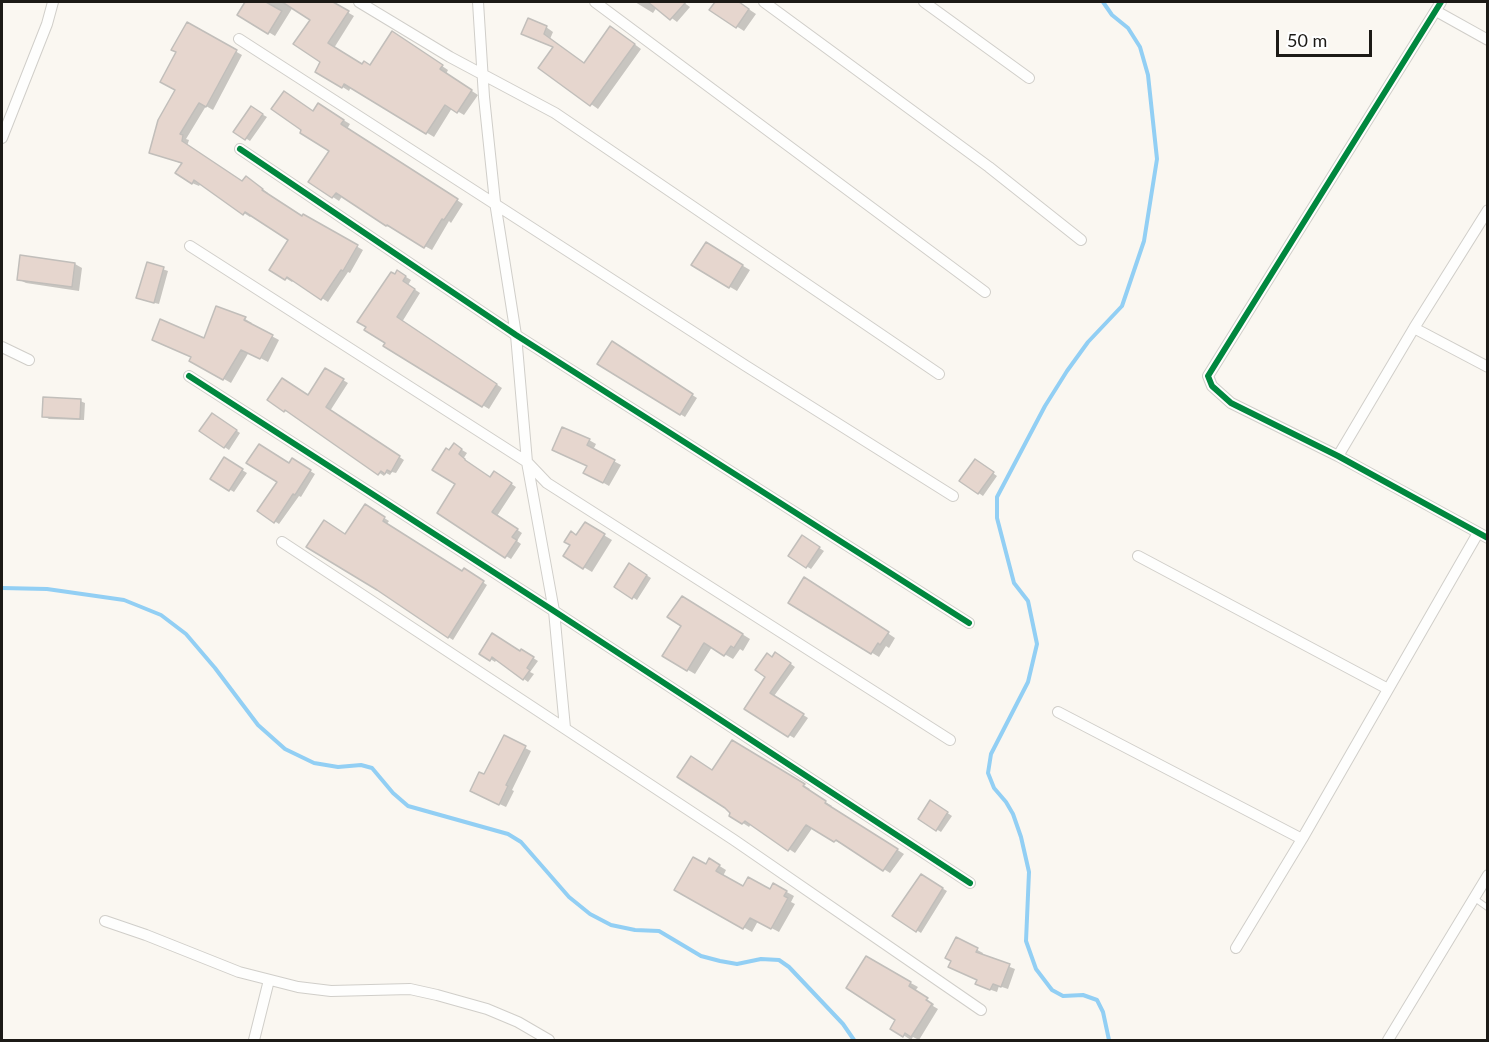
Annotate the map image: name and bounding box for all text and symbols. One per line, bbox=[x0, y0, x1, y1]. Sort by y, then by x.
scale bar bbox=[1279, 18, 1375, 56]
text: 50 m bbox=[1287, 29, 1327, 51]

